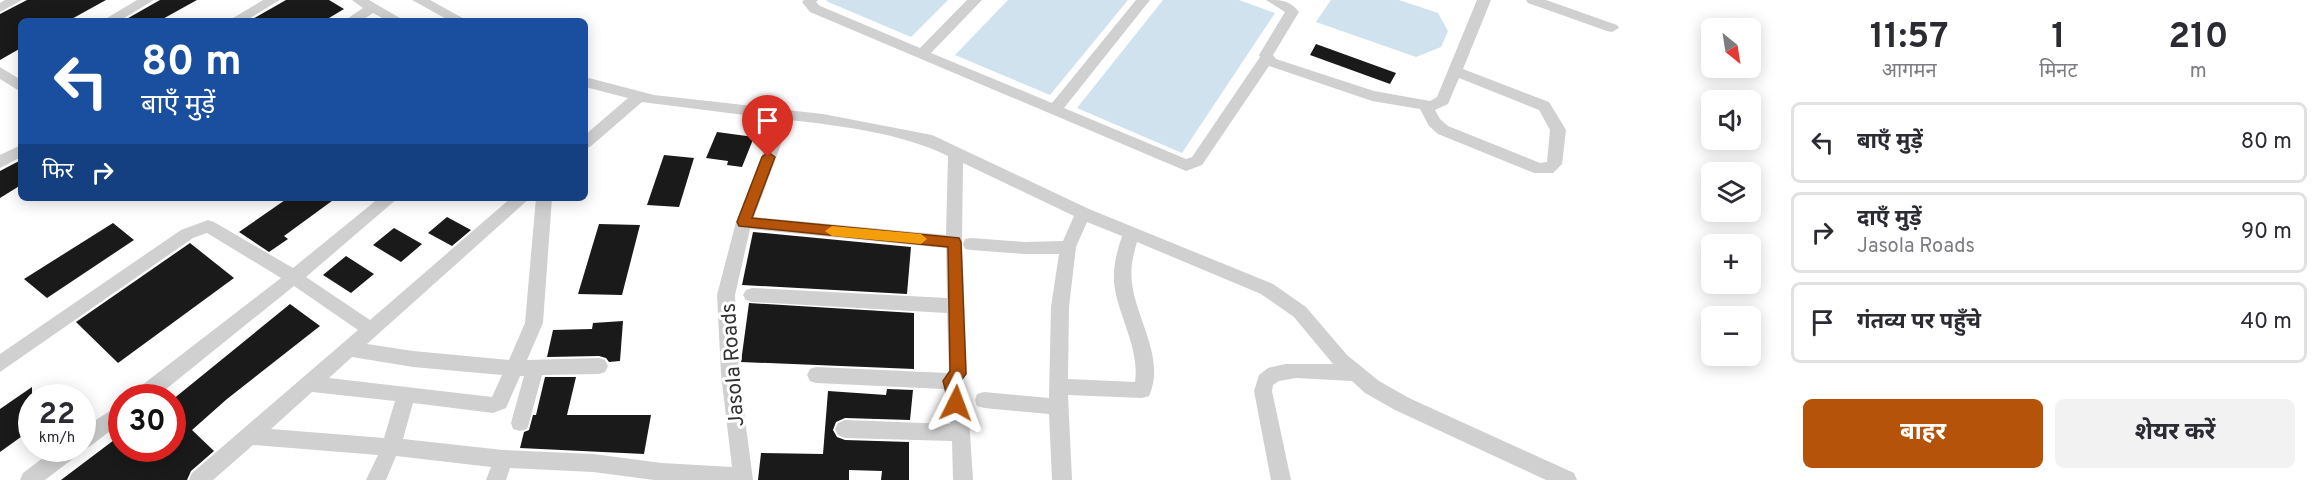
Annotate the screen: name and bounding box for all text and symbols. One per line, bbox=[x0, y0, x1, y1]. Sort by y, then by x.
text: 11:57 bbox=[1870, 15, 1949, 61]
text: 1 bbox=[2051, 15, 2066, 61]
text: 210 bbox=[2168, 15, 2228, 61]
north arrow bbox=[1701, 18, 1761, 78]
map controls bbox=[1701, 18, 1761, 366]
text: 80 m bbox=[141, 37, 242, 90]
icon: left bbox=[42, 42, 120, 120]
text: आगमन bbox=[1882, 59, 1937, 85]
text: मिनट bbox=[2039, 59, 2078, 85]
text: m bbox=[2190, 59, 2207, 85]
text: बाएँ मुड़ें bbox=[141, 89, 215, 123]
button: sound bbox=[1701, 90, 1761, 150]
pin bbox=[742, 95, 793, 157]
icon: arrive bbox=[751, 104, 784, 137]
icon: left bbox=[1806, 126, 1839, 159]
text: बाएँ मुड़ें bbox=[1857, 129, 1923, 156]
text: 80 m bbox=[2241, 129, 2292, 156]
icon: right bbox=[86, 156, 119, 189]
text: फिर bbox=[42, 159, 74, 186]
button: layers bbox=[1701, 162, 1761, 222]
text: दाएँ मुड़ें bbox=[1857, 206, 1922, 233]
icon: right bbox=[1806, 216, 1839, 249]
text: 90 m bbox=[2241, 219, 2292, 246]
button: + bbox=[1701, 234, 1761, 294]
text: Jasola Roads bbox=[1857, 234, 1975, 260]
street label: Jasola Roads bbox=[716, 302, 751, 428]
button: − bbox=[1701, 306, 1761, 366]
icon: arrive bbox=[1806, 306, 1839, 339]
text: गंतव्य पर पहुँचे bbox=[1857, 309, 1981, 336]
text: 40 m bbox=[2240, 309, 2292, 336]
position arrow bbox=[924, 371, 988, 435]
speed limit sign: 30 bbox=[108, 384, 186, 462]
text: 22 bbox=[39, 397, 75, 434]
button: बाहर bbox=[1803, 399, 2043, 468]
button: शेयर करें bbox=[2055, 399, 2295, 468]
text: km/h bbox=[39, 429, 75, 448]

